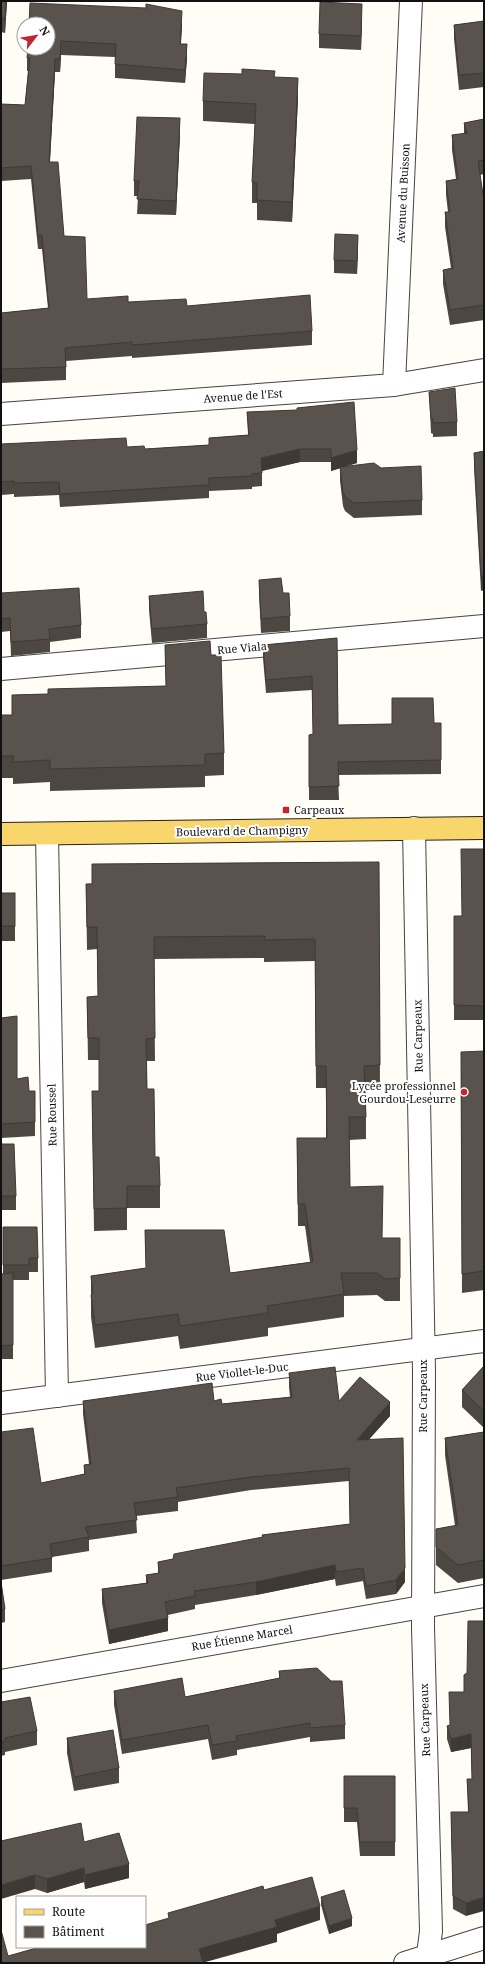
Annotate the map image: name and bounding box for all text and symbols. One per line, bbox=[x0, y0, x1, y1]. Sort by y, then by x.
north arrow bbox=[16, 16, 56, 56]
text: N bbox=[36, 23, 54, 38]
street label: Avenue du Buisson bbox=[392, 143, 413, 243]
street label: Avenue de l'Est bbox=[203, 385, 283, 406]
street label: Rue Viala bbox=[217, 638, 267, 657]
place label: Carpeaux bbox=[294, 802, 345, 817]
marker: Carpeaux bbox=[281, 805, 291, 815]
street label: Boulevard de Champigny bbox=[176, 822, 309, 839]
street label: Rue Carpeaux bbox=[409, 999, 426, 1073]
place label: Lycée professionnel Gourdou-Leseurre bbox=[352, 1078, 457, 1106]
street label: Rue Roussel bbox=[43, 1083, 60, 1146]
marker: Lycée professionnel Gourdou-Leseurre bbox=[459, 1087, 469, 1097]
street label: Rue Viollet-le-Duc bbox=[195, 1358, 289, 1385]
street label: Rue Carpeaux bbox=[415, 1359, 430, 1433]
street label: Rue Étienne Marcel bbox=[190, 1621, 294, 1654]
street label: Rue Carpeaux bbox=[416, 1683, 433, 1757]
legend bbox=[16, 1896, 146, 1948]
text: Route bbox=[52, 1903, 85, 1920]
text: Bâtiment bbox=[52, 1923, 104, 1940]

